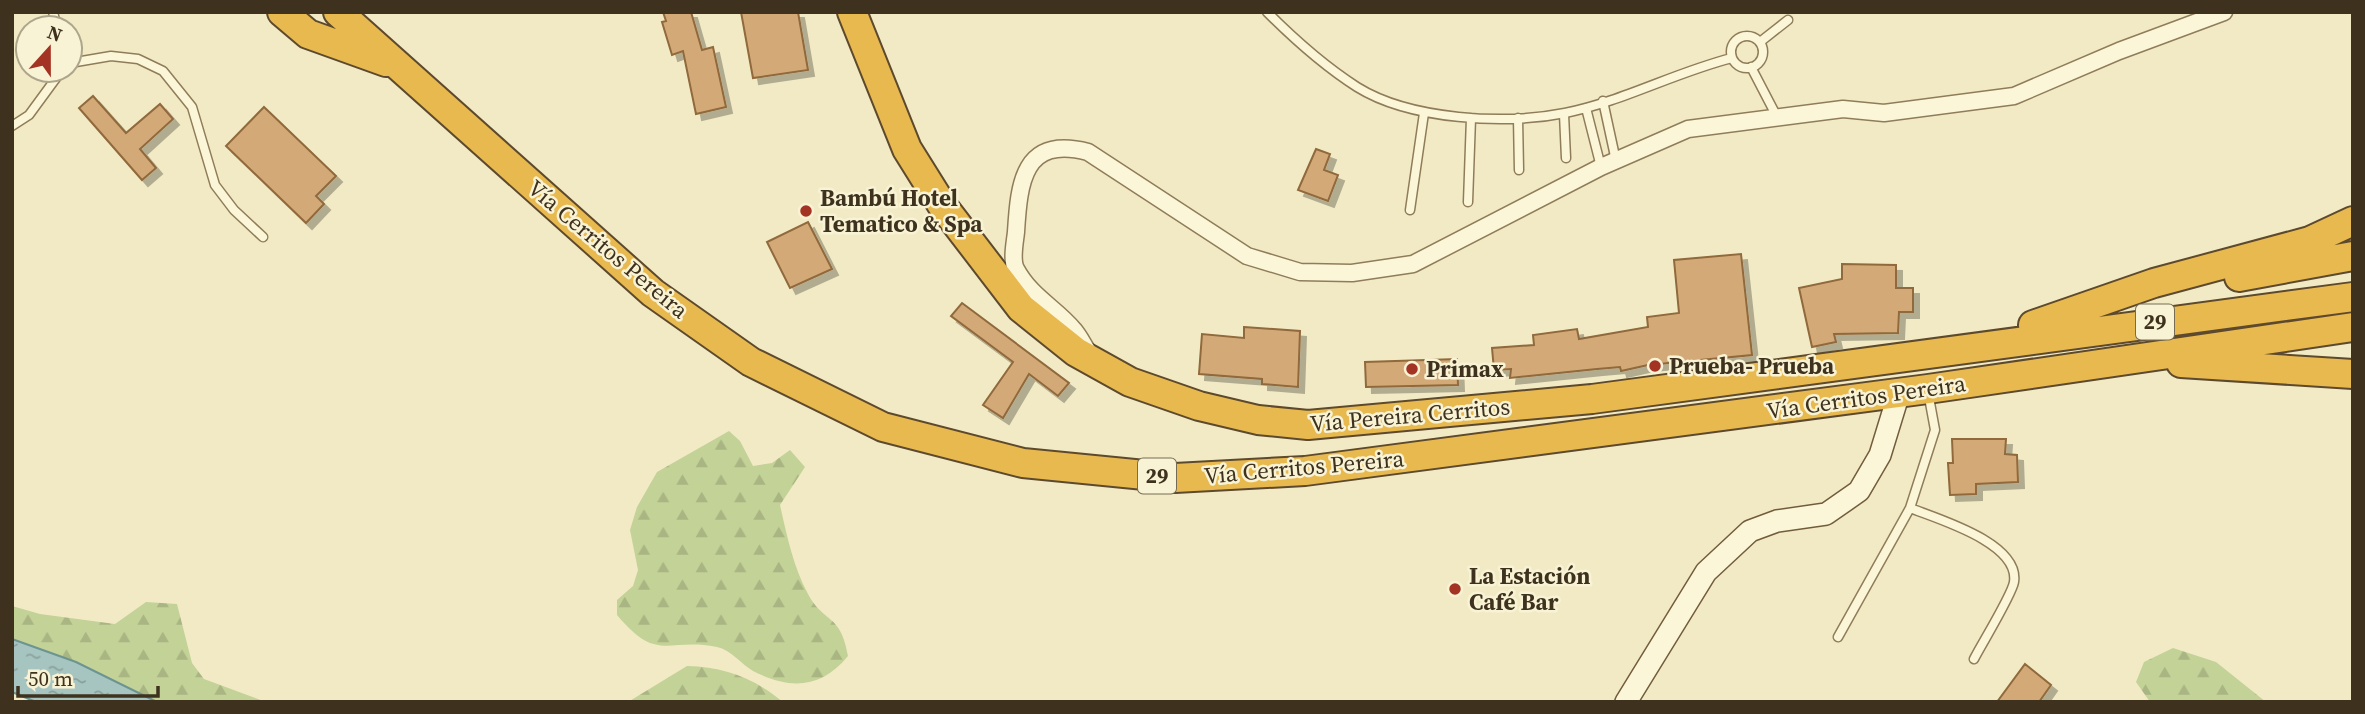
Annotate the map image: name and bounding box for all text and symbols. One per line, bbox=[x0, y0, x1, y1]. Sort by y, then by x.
north arrow bbox=[14, 14, 84, 84]
text: N bbox=[44, 19, 66, 48]
street label: Vía Cerritos Pereira bbox=[521, 172, 695, 326]
place label: Bambú Hotel Tematico & Spa bbox=[820, 182, 983, 240]
marker: Bambú Hotel Tematico & Spa bbox=[798, 203, 814, 219]
road number: 29 bbox=[2136, 304, 2174, 340]
place label: Prueba- Prueba bbox=[1669, 350, 1835, 382]
place label: Primax bbox=[1426, 353, 1504, 385]
marker: Prueba- Prueba bbox=[1647, 358, 1663, 374]
marker: Primax bbox=[1404, 361, 1420, 377]
street label: Vía Cerritos Pereira bbox=[1764, 367, 1968, 427]
street label: Vía Pereira Cerritos bbox=[1309, 390, 1511, 440]
street label: Vía Cerritos Pereira bbox=[1203, 442, 1406, 492]
road number: 29 bbox=[1138, 458, 1176, 494]
place label: La Estación Café Bar bbox=[1469, 560, 1590, 618]
marker: La Estación Café Bar bbox=[1447, 581, 1463, 597]
scale bar bbox=[18, 654, 158, 698]
text: 50 m bbox=[28, 664, 73, 693]

